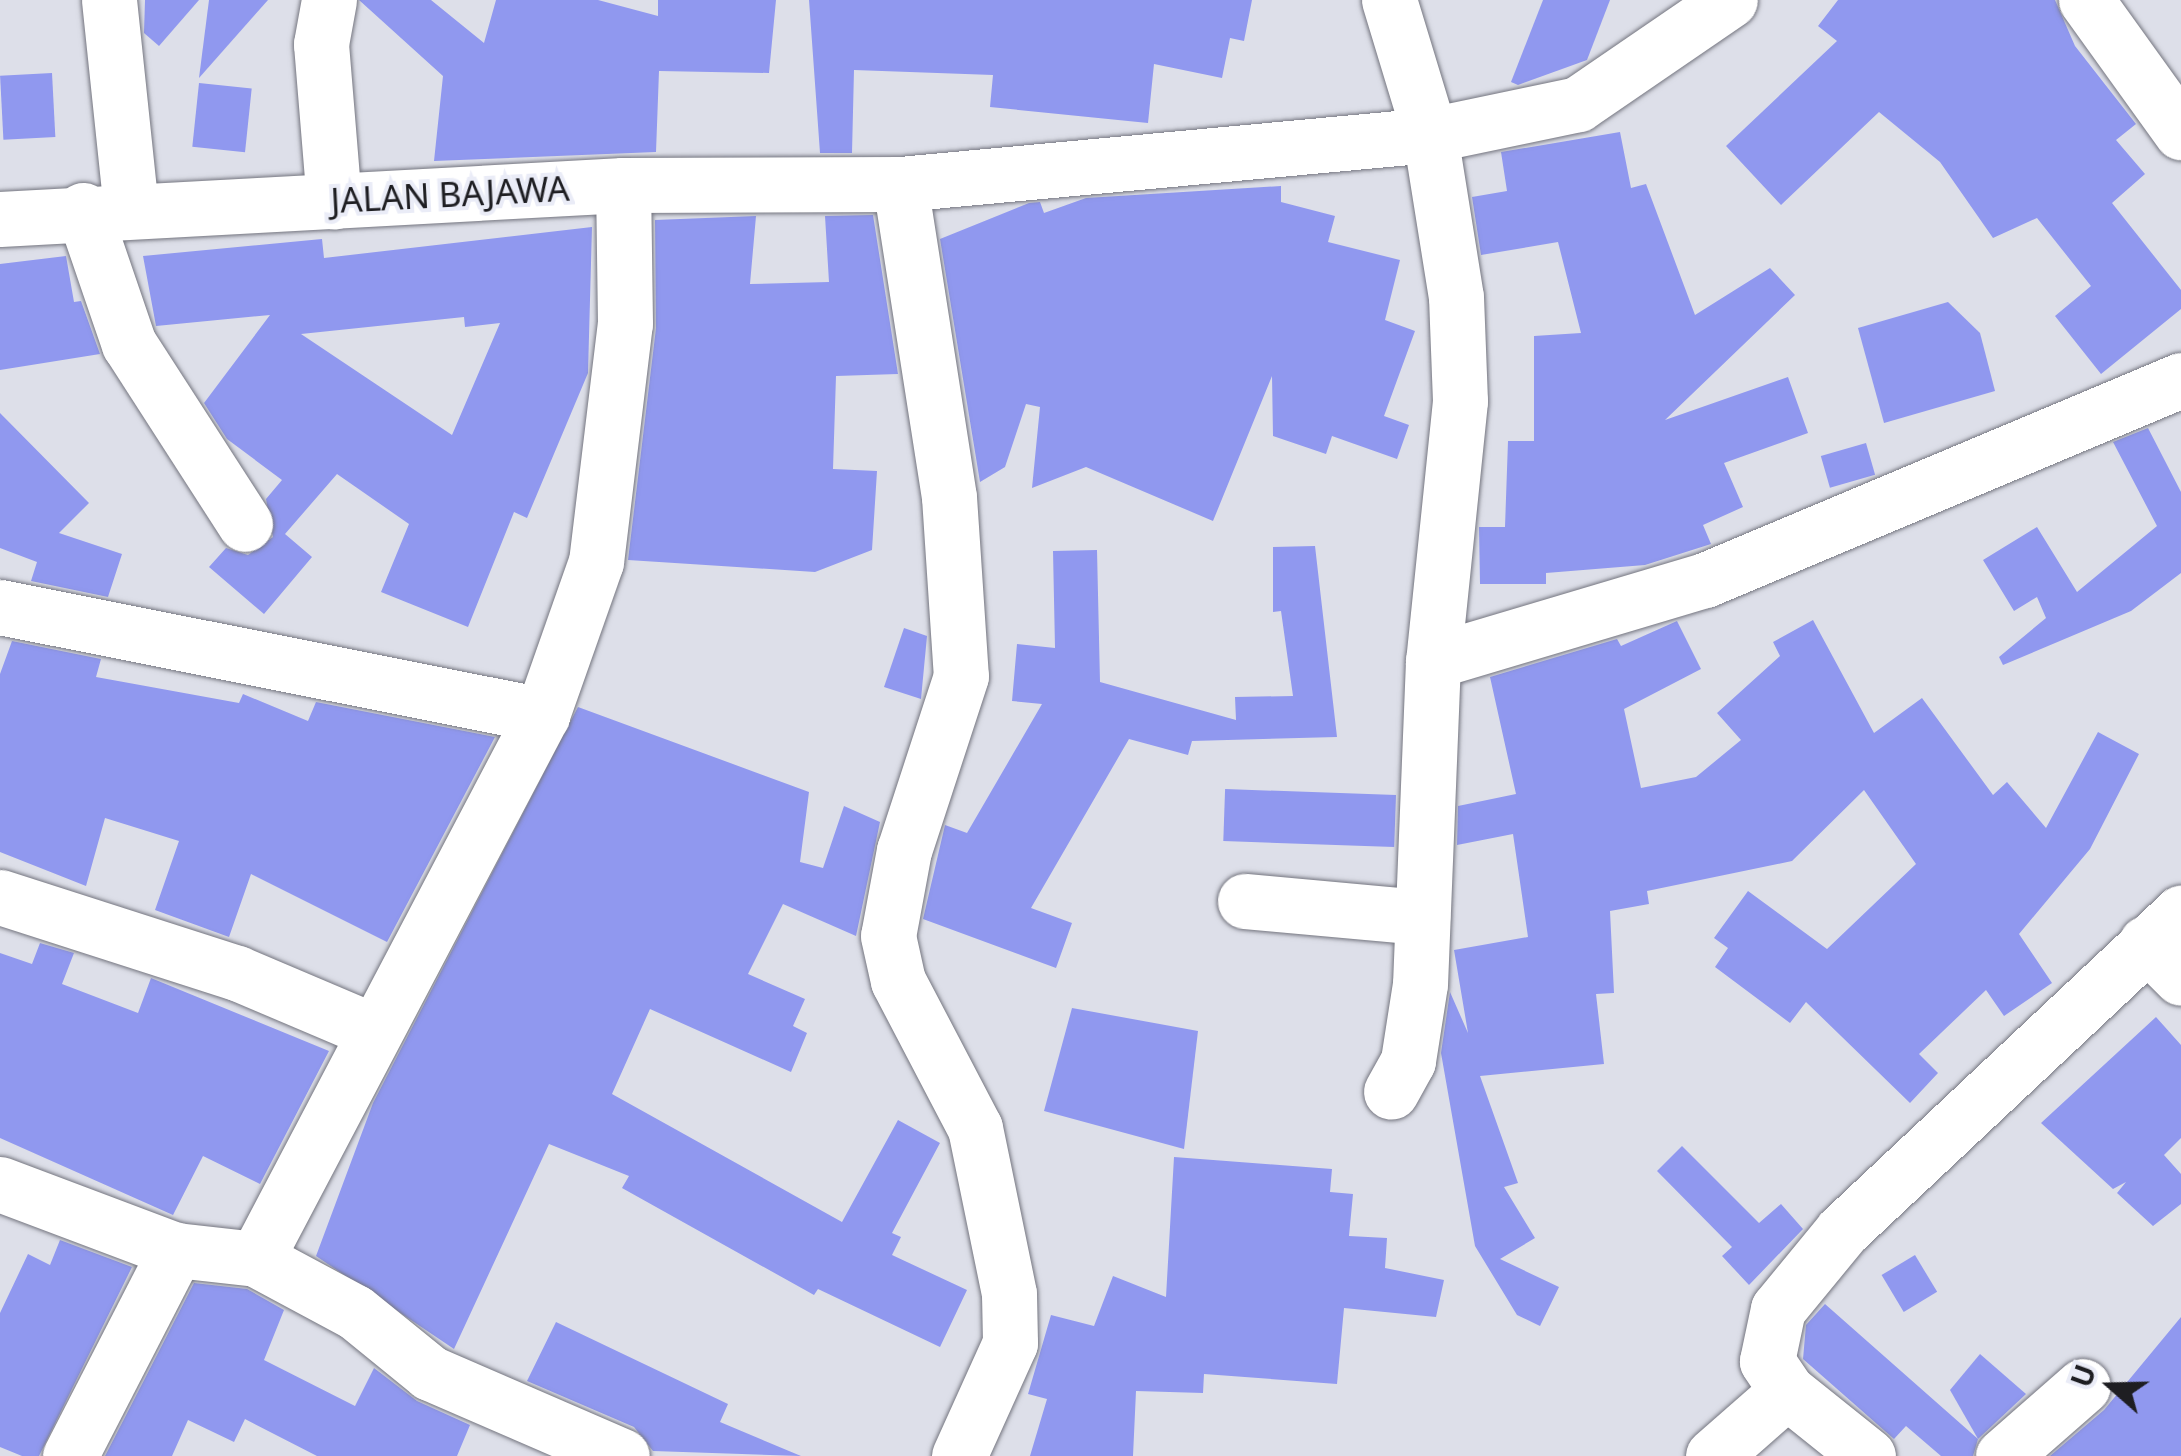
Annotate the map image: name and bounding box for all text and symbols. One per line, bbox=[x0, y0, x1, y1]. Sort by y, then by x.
street label: JALAN BAJAWA bbox=[329, 167, 571, 221]
north arrow bbox=[2061, 1336, 2161, 1436]
text: U bbox=[2061, 1359, 2104, 1392]

